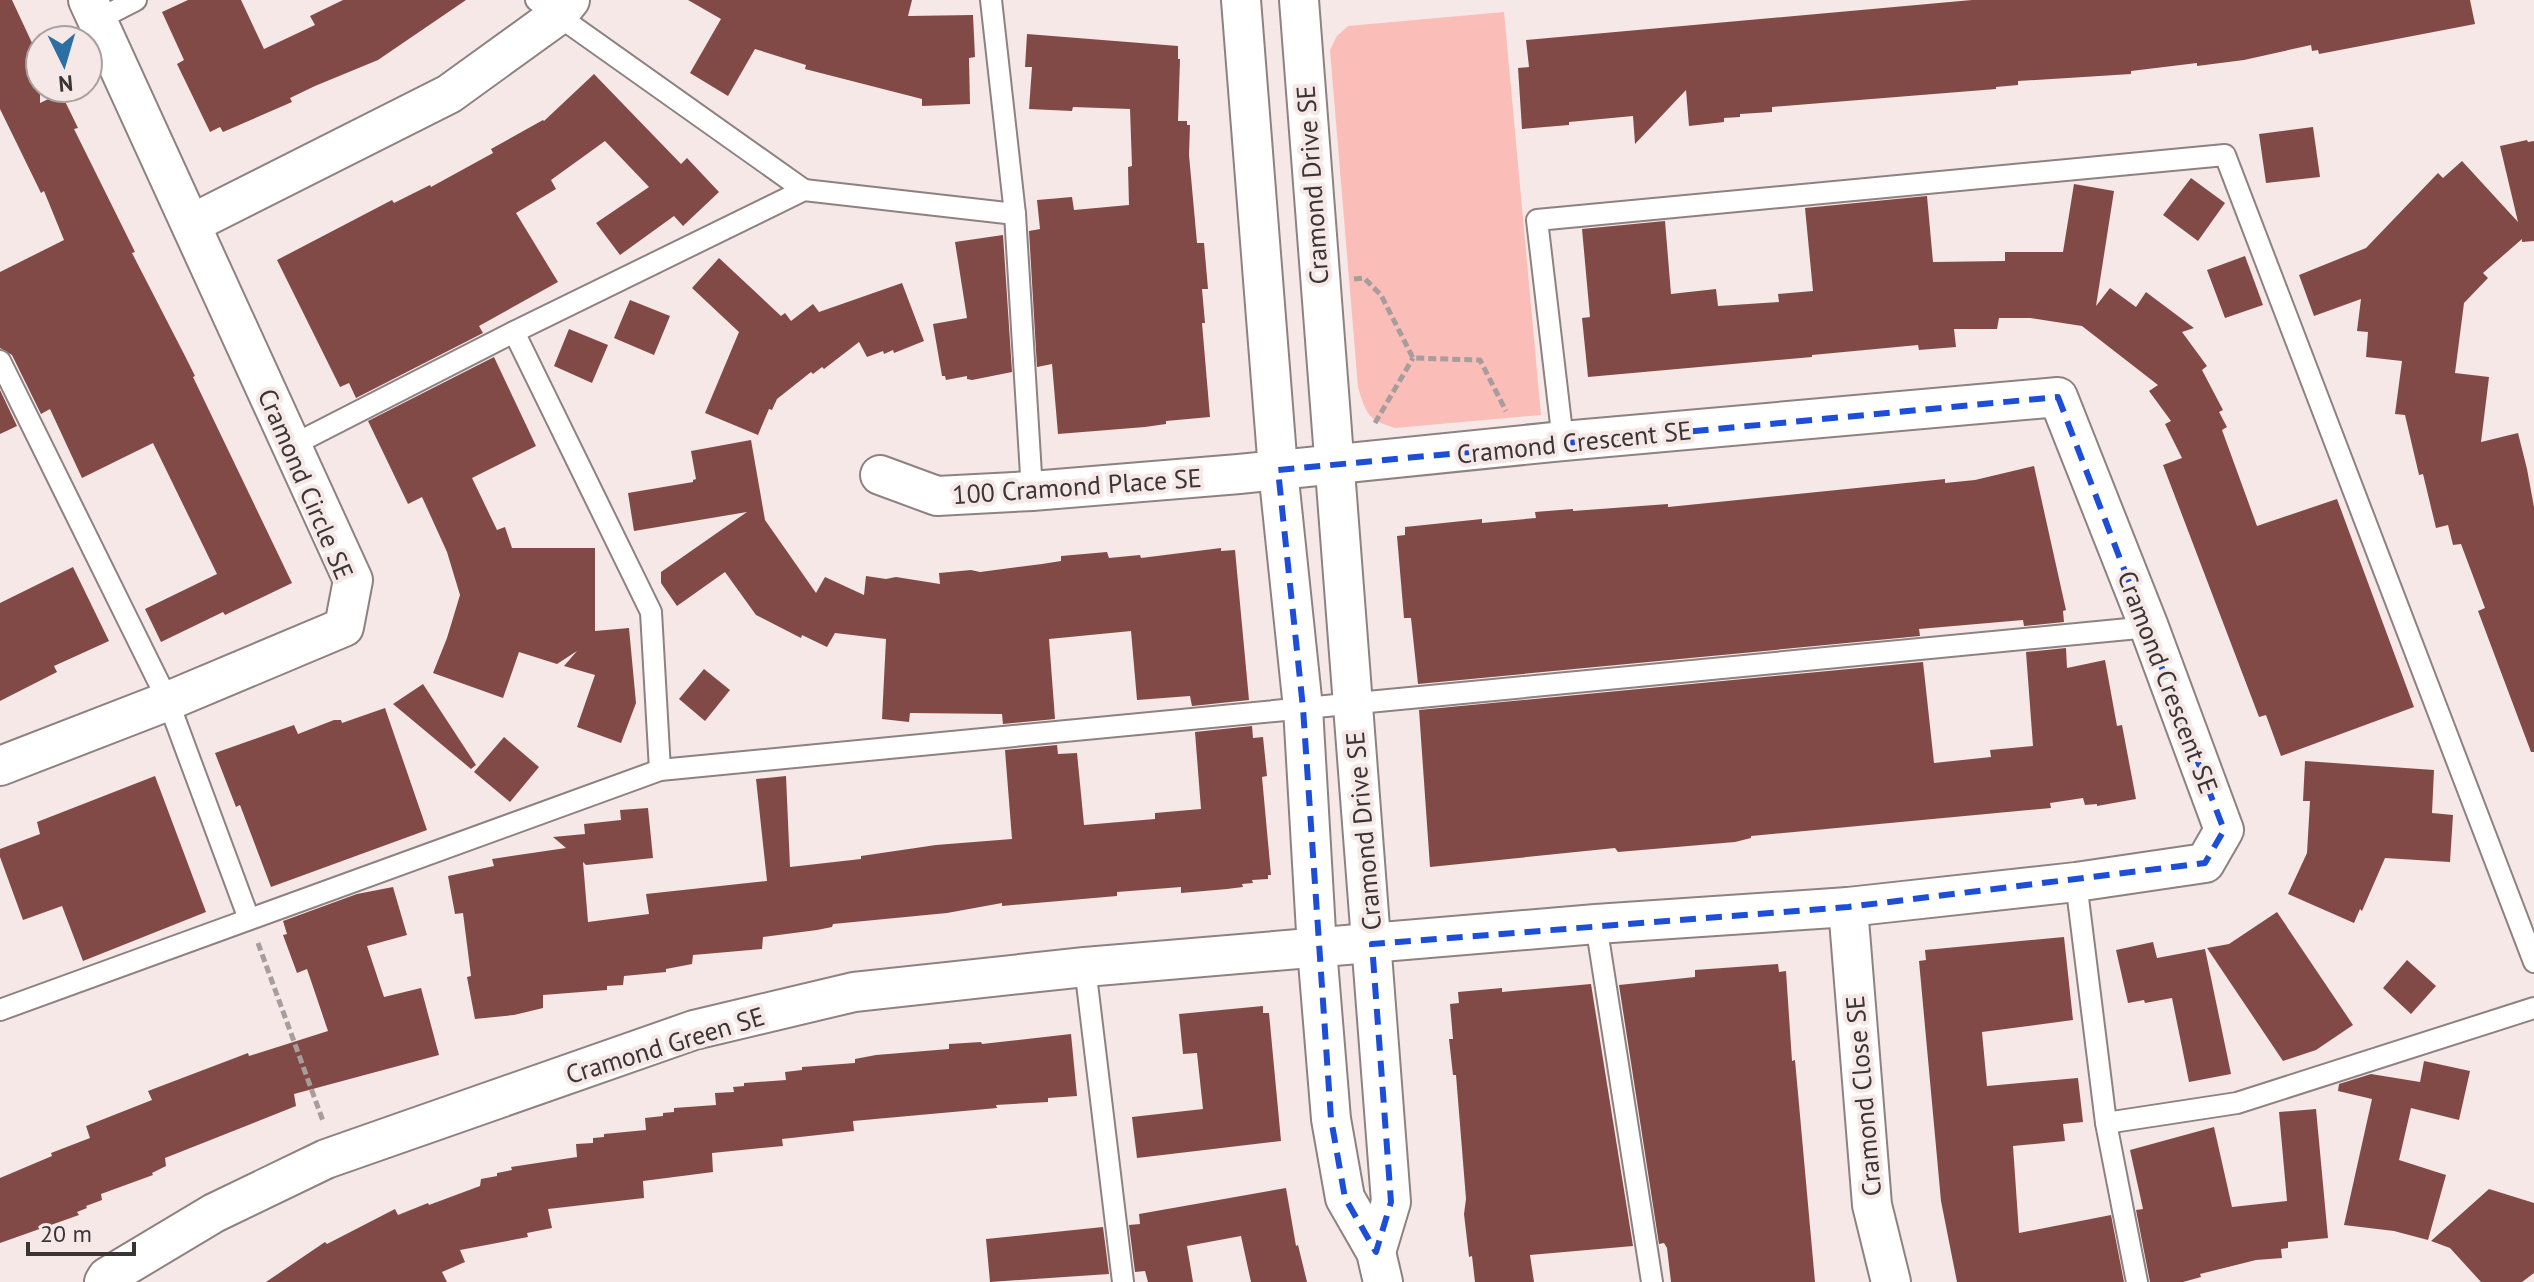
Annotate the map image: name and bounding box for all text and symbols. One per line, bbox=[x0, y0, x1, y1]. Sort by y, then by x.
north arrow bbox=[24, 24, 104, 104]
text: N bbox=[57, 69, 74, 99]
street label: Cramond Drive SE bbox=[1289, 84, 1335, 286]
street label: Cramond Circle SE bbox=[251, 384, 361, 584]
street label: Cramond Crescent SE bbox=[1455, 413, 1693, 471]
street label: 100 Cramond Place SE bbox=[951, 461, 1203, 511]
street label: Cramond Crescent SE bbox=[2110, 566, 2226, 798]
street label: Cramond Drive SE bbox=[1338, 730, 1388, 932]
street label: Cramond Close SE bbox=[1838, 994, 1888, 1198]
street label: Cramond Green SE bbox=[562, 999, 768, 1091]
scale bar bbox=[28, 1206, 134, 1256]
text: 20 m bbox=[40, 1218, 92, 1249]

